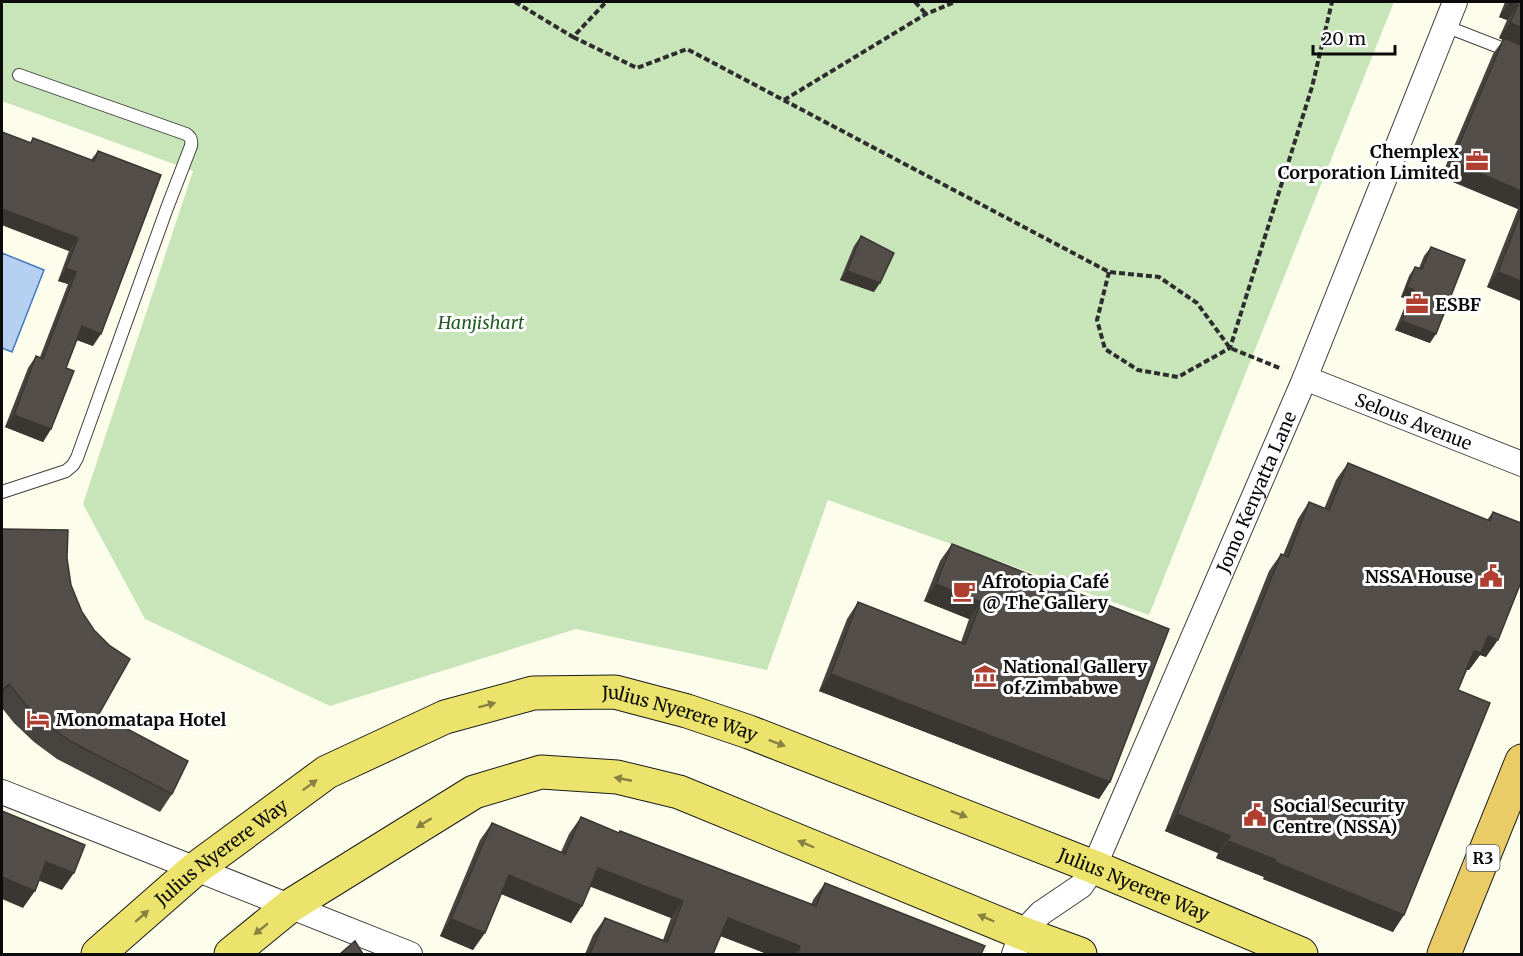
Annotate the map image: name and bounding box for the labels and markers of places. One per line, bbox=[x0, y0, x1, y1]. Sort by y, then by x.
place label: Chemplex Corporation Limited bbox=[1278, 140, 1459, 184]
office icon: Chemplex Corporation Limited bbox=[1464, 148, 1490, 174]
office icon: ESBF bbox=[1404, 291, 1430, 317]
place label: ESBF bbox=[1435, 293, 1481, 316]
public building icon: NSSA House bbox=[1478, 563, 1504, 589]
place label: NSSA House bbox=[1365, 565, 1473, 588]
place label: Afrotopia Café @ The Gallery bbox=[981, 570, 1109, 614]
cafe icon: Afrotopia Café @ The Gallery bbox=[951, 578, 977, 604]
place label: National Gallery of Zimbabwe bbox=[1003, 655, 1148, 699]
museum icon: National Gallery of Zimbabwe bbox=[972, 663, 998, 689]
hotel icon: Monomatapa Hotel bbox=[25, 706, 51, 732]
place label: Monomatapa Hotel bbox=[56, 708, 227, 731]
place label: Social Security Centre (NSSA) bbox=[1273, 794, 1405, 838]
public building icon: Social Security Centre (NSSA) bbox=[1242, 802, 1268, 828]

